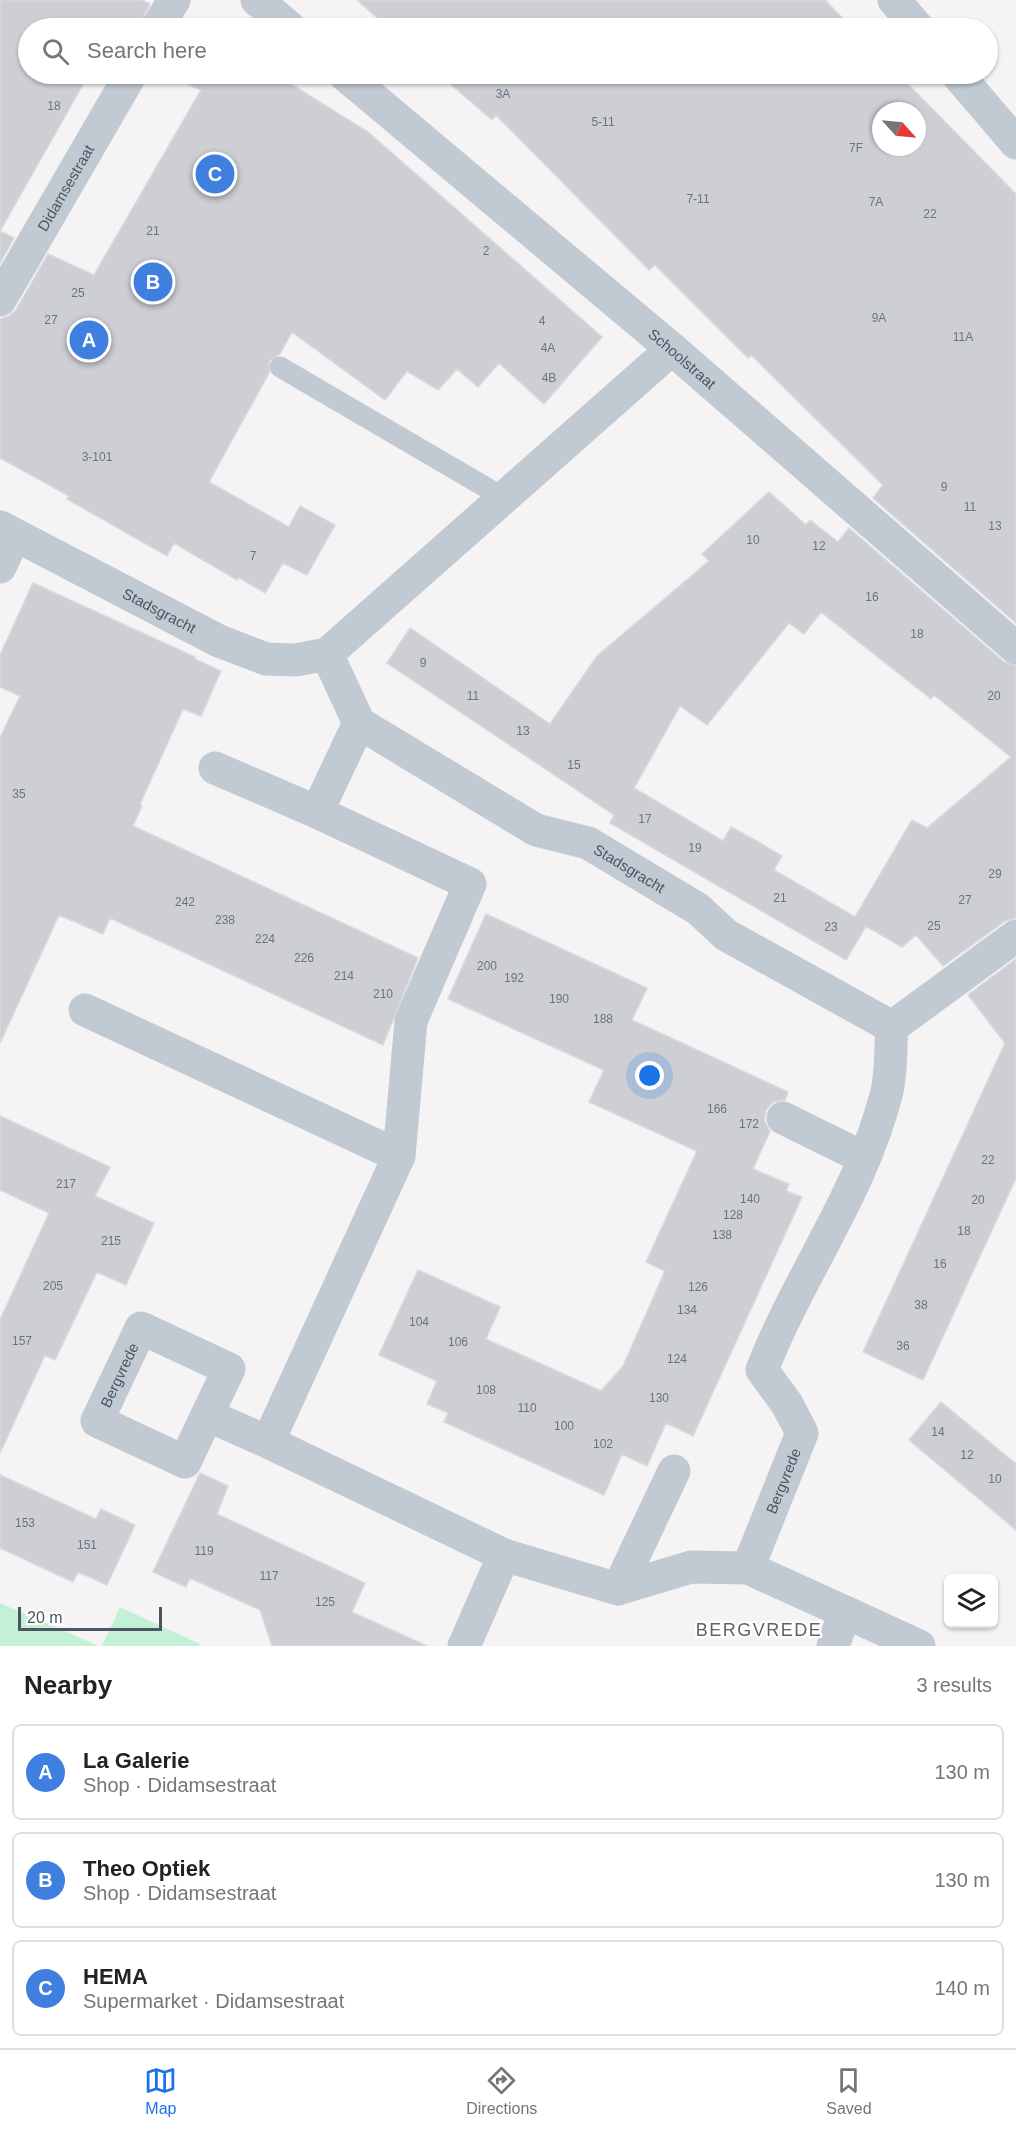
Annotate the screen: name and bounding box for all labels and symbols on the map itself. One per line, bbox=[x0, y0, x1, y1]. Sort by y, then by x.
house number: 3A bbox=[496, 87, 510, 101]
house number: 18 bbox=[47, 99, 61, 113]
north arrow bbox=[872, 102, 926, 156]
house number: 5-11 bbox=[591, 115, 615, 129]
street label: Didamsestraat bbox=[34, 141, 97, 234]
house number: 7F bbox=[849, 141, 863, 155]
pin: C bbox=[196, 152, 234, 196]
house number: 7-11 bbox=[686, 192, 710, 206]
house number: 7A bbox=[869, 195, 883, 209]
house number: 22 bbox=[923, 207, 937, 221]
house number: 21 bbox=[146, 224, 160, 238]
house number: 2 bbox=[483, 244, 490, 258]
pin: B bbox=[134, 260, 172, 304]
house number: 25 bbox=[71, 286, 85, 300]
house number: 9A bbox=[872, 311, 886, 325]
house number: 27 bbox=[44, 313, 58, 327]
house number: 4 bbox=[539, 314, 546, 328]
pin: A bbox=[70, 318, 109, 362]
street label: Schoolstraat bbox=[645, 325, 720, 392]
house number: 11A bbox=[953, 330, 973, 344]
house number: 4A bbox=[541, 341, 555, 355]
house number: 4B bbox=[542, 371, 556, 385]
house number: 3-101 bbox=[82, 450, 113, 464]
house number: 9 bbox=[941, 480, 948, 494]
house number: 11 bbox=[964, 500, 977, 514]
house number: 13 bbox=[988, 519, 1002, 533]
house number: 10 bbox=[746, 533, 760, 547]
house number: 12 bbox=[812, 539, 826, 553]
house number: 7 bbox=[250, 549, 257, 563]
street label: Stadsgracht bbox=[120, 584, 200, 637]
house number: 16 bbox=[865, 590, 879, 604]
house number: 18 bbox=[910, 627, 924, 641]
house number: 9 bbox=[420, 656, 427, 670]
house number: 11 bbox=[467, 689, 480, 703]
house number: 20 bbox=[987, 689, 1001, 703]
house number: 13 bbox=[516, 724, 530, 738]
house number: 15 bbox=[567, 758, 581, 772]
house number: 35 bbox=[12, 787, 26, 801]
house number: 17 bbox=[638, 812, 652, 826]
street label: Stadsgracht bbox=[591, 840, 669, 896]
house number: 19 bbox=[688, 841, 702, 855]
house number: 29 bbox=[988, 867, 1002, 881]
house number: 21 bbox=[773, 891, 787, 905]
house number: 27 bbox=[958, 893, 972, 907]
house number: 242 bbox=[175, 895, 195, 909]
house number: 238 bbox=[215, 913, 235, 927]
house number: 25 bbox=[927, 919, 941, 933]
house number: 23 bbox=[824, 920, 838, 934]
house number: 224 bbox=[255, 932, 275, 946]
house number: 226 bbox=[294, 951, 314, 965]
house number: 200 bbox=[477, 959, 497, 973]
house number: 214 bbox=[334, 969, 354, 983]
house number: 192 bbox=[504, 971, 524, 985]
house number: 210 bbox=[373, 987, 393, 1001]
house number: 190 bbox=[549, 992, 569, 1006]
house number: 188 bbox=[593, 1012, 613, 1026]
your location bbox=[635, 1061, 664, 1090]
house number: 166 bbox=[707, 1102, 727, 1116]
house number: 172 bbox=[739, 1117, 759, 1131]
house number: 22 bbox=[981, 1153, 995, 1167]
house number: 217 bbox=[56, 1177, 76, 1191]
house number: 140 bbox=[740, 1192, 760, 1206]
house number: 20 bbox=[971, 1193, 985, 1207]
house number: 128 bbox=[723, 1208, 743, 1222]
house number: 18 bbox=[957, 1224, 971, 1238]
house number: 138 bbox=[712, 1228, 732, 1242]
house number: 215 bbox=[101, 1234, 121, 1248]
house number: 16 bbox=[933, 1257, 947, 1271]
house number: 205 bbox=[43, 1279, 63, 1293]
house number: 126 bbox=[688, 1280, 708, 1294]
house number: 38 bbox=[914, 1298, 928, 1312]
house number: 134 bbox=[677, 1303, 697, 1317]
house number: 104 bbox=[409, 1315, 429, 1329]
house number: 157 bbox=[12, 1334, 32, 1348]
house number: 106 bbox=[448, 1335, 468, 1349]
house number: 36 bbox=[896, 1339, 910, 1353]
street label: Bergvrede bbox=[96, 1340, 141, 1410]
house number: 124 bbox=[667, 1352, 687, 1366]
house number: 108 bbox=[476, 1383, 496, 1397]
house number: 130 bbox=[649, 1391, 669, 1405]
house number: 110 bbox=[517, 1401, 537, 1415]
house number: 100 bbox=[554, 1419, 574, 1433]
house number: 14 bbox=[931, 1425, 945, 1439]
house number: 102 bbox=[593, 1437, 613, 1451]
street label: Bergvrede bbox=[762, 1445, 804, 1516]
house number: 12 bbox=[960, 1448, 974, 1462]
house number: 10 bbox=[988, 1472, 1002, 1486]
house number: 153 bbox=[15, 1516, 35, 1530]
house number: 151 bbox=[77, 1538, 97, 1552]
house number: 119 bbox=[194, 1544, 214, 1558]
house number: 117 bbox=[259, 1569, 279, 1583]
house number: 125 bbox=[315, 1595, 335, 1609]
scale bar bbox=[18, 1604, 162, 1632]
district label: BERGVREDE bbox=[696, 1620, 822, 1640]

